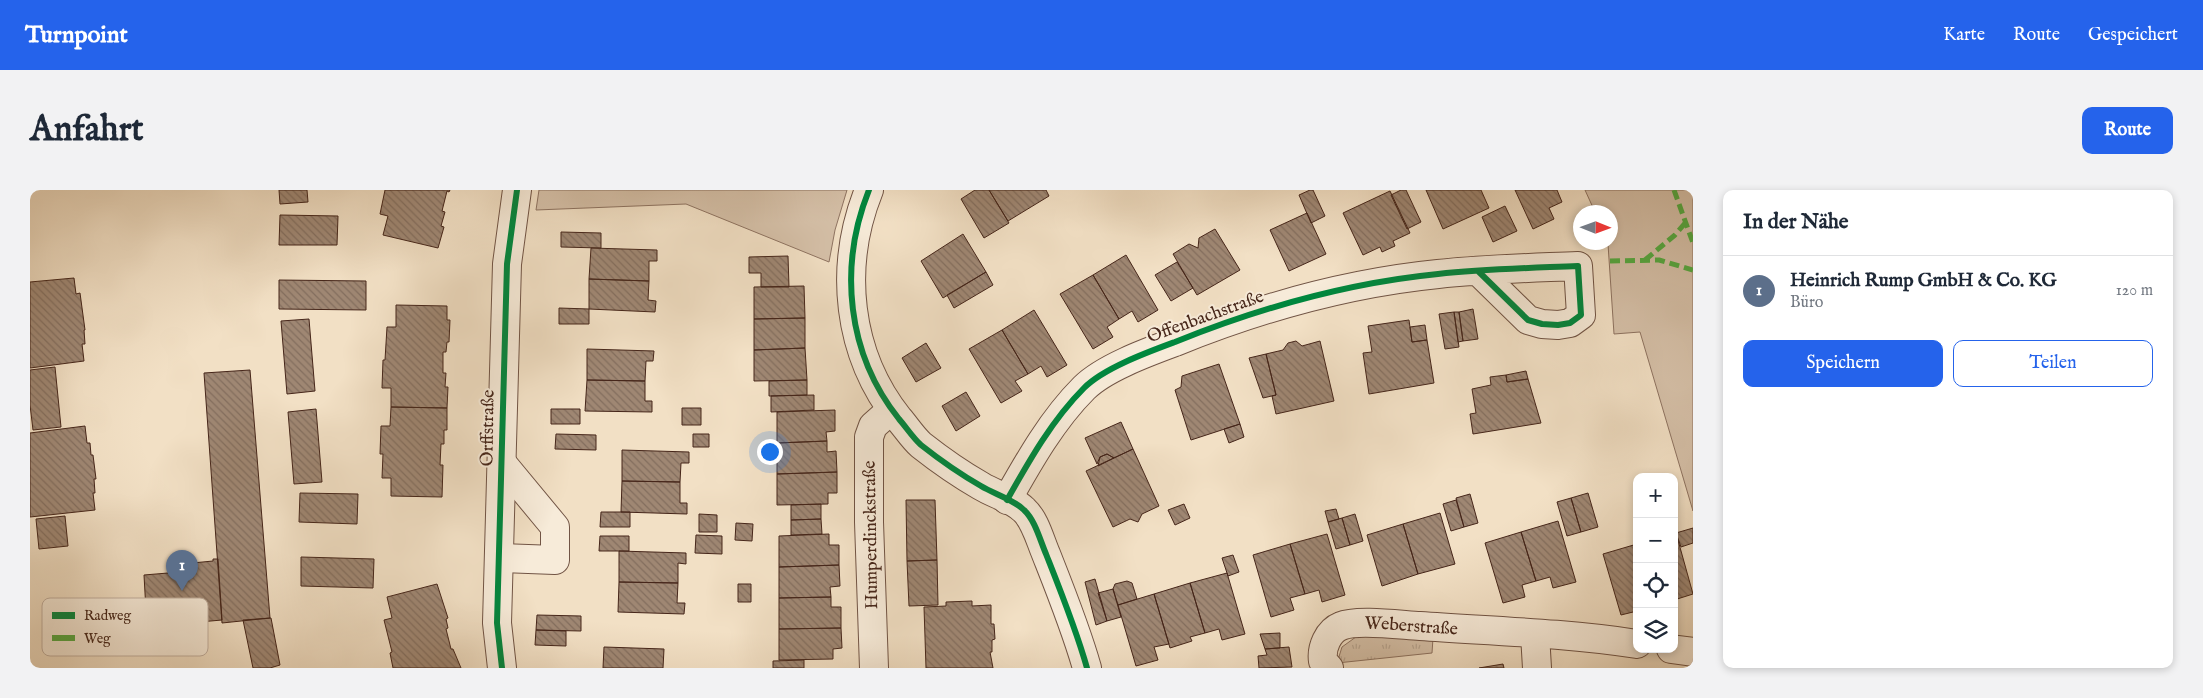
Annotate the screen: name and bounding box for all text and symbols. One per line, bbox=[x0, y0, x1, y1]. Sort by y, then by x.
text: Turnpoint bbox=[25, 20, 128, 51]
text: Karte bbox=[1943, 24, 1985, 47]
text: Route bbox=[2013, 24, 2060, 47]
text: Gespeichert bbox=[2088, 24, 2178, 47]
button: Route bbox=[2082, 107, 2173, 154]
text: Anfahrt bbox=[30, 108, 144, 153]
north arrow bbox=[1573, 205, 1618, 250]
text: In der Nähe bbox=[1743, 209, 1849, 236]
text: Heinrich Rump GmbH & Co. KG bbox=[1790, 269, 2057, 293]
text: 1 bbox=[1756, 281, 1762, 301]
text: 120 m bbox=[2116, 281, 2153, 301]
street label: Offenbachstraße bbox=[1144, 286, 1267, 349]
text: Büro bbox=[1790, 293, 1823, 313]
button: Speichern bbox=[1743, 340, 1943, 387]
button: Teilen bbox=[1953, 340, 2153, 387]
street label: Orffstraße bbox=[476, 389, 501, 467]
your location bbox=[757, 439, 783, 465]
street label: Humperdinckstraße bbox=[859, 460, 884, 610]
map controls bbox=[1633, 473, 1678, 653]
button: + bbox=[1633, 473, 1678, 518]
button: − bbox=[1633, 518, 1678, 563]
pin: 1 bbox=[166, 550, 198, 591]
button: locate bbox=[1633, 563, 1678, 608]
legend bbox=[42, 598, 208, 656]
text: Radweg bbox=[84, 607, 132, 625]
button: layers bbox=[1633, 608, 1678, 653]
street label: Weberstraße bbox=[1364, 613, 1458, 641]
text: Weg bbox=[84, 630, 111, 648]

